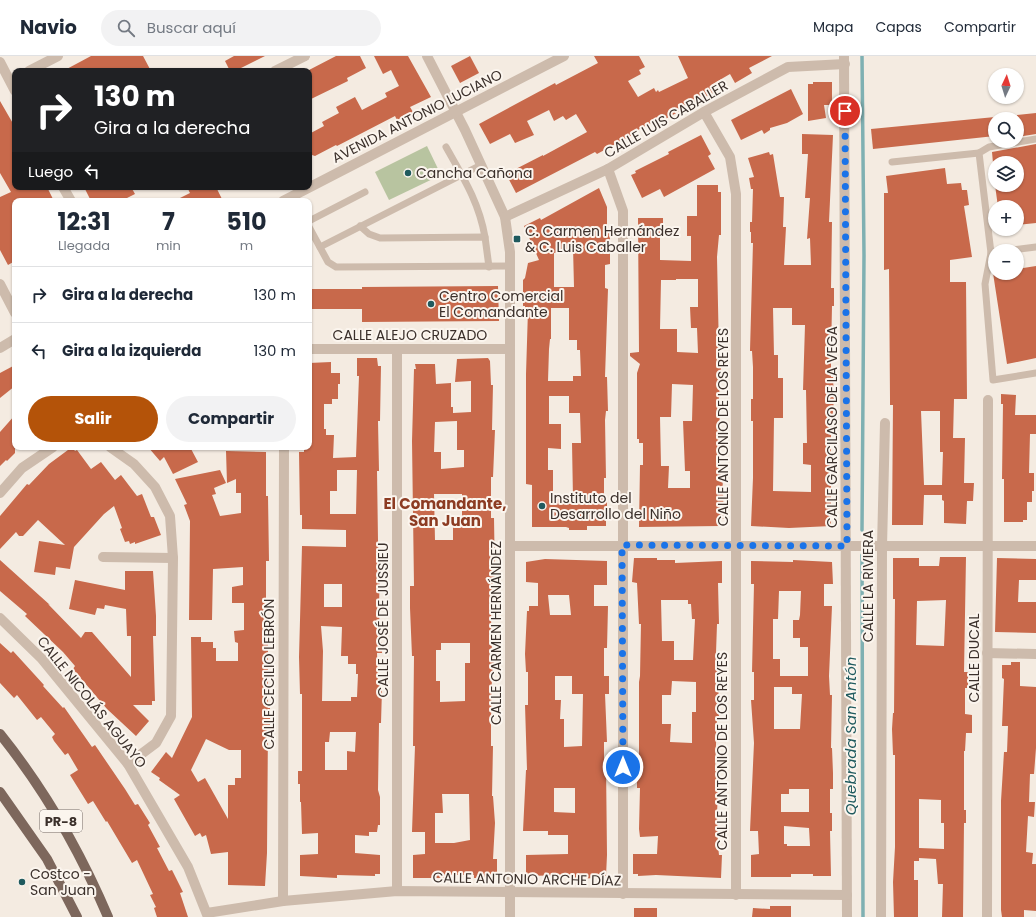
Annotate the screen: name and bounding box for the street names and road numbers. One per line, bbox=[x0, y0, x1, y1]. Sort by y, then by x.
street label: AVENIDA ANTONIO LUCIANO bbox=[329, 64, 505, 168]
street label: CALLE LUIS CABALLER bbox=[600, 75, 732, 163]
street label: CALLE ALEJO CRUZADO bbox=[333, 325, 487, 345]
street label: CALLE GARCILASO DE LA VEGA bbox=[822, 326, 842, 528]
street label: CALLE ANTONIO DE LOS REYES bbox=[713, 328, 733, 526]
street label: CALLE LA RIVIERA bbox=[858, 530, 878, 642]
street label: CALLE CARMEN HERNÁNDEZ bbox=[486, 541, 506, 725]
street label: CALLE JOSÉ DE JUSSIEU bbox=[373, 542, 393, 698]
street label: CALLE CECILIO LEBRÓN bbox=[259, 599, 279, 749]
street label: CALLE DUCAL bbox=[964, 614, 984, 702]
street label: CALLE NICOLÁS AGUAYO bbox=[33, 632, 151, 772]
street label: CALLE ANTONIO DE LOS REYES bbox=[712, 652, 732, 850]
road number: PR-8 bbox=[40, 810, 82, 832]
street label: CALLE ANTONIO ARCHE DÍAZ bbox=[432, 867, 622, 891]

